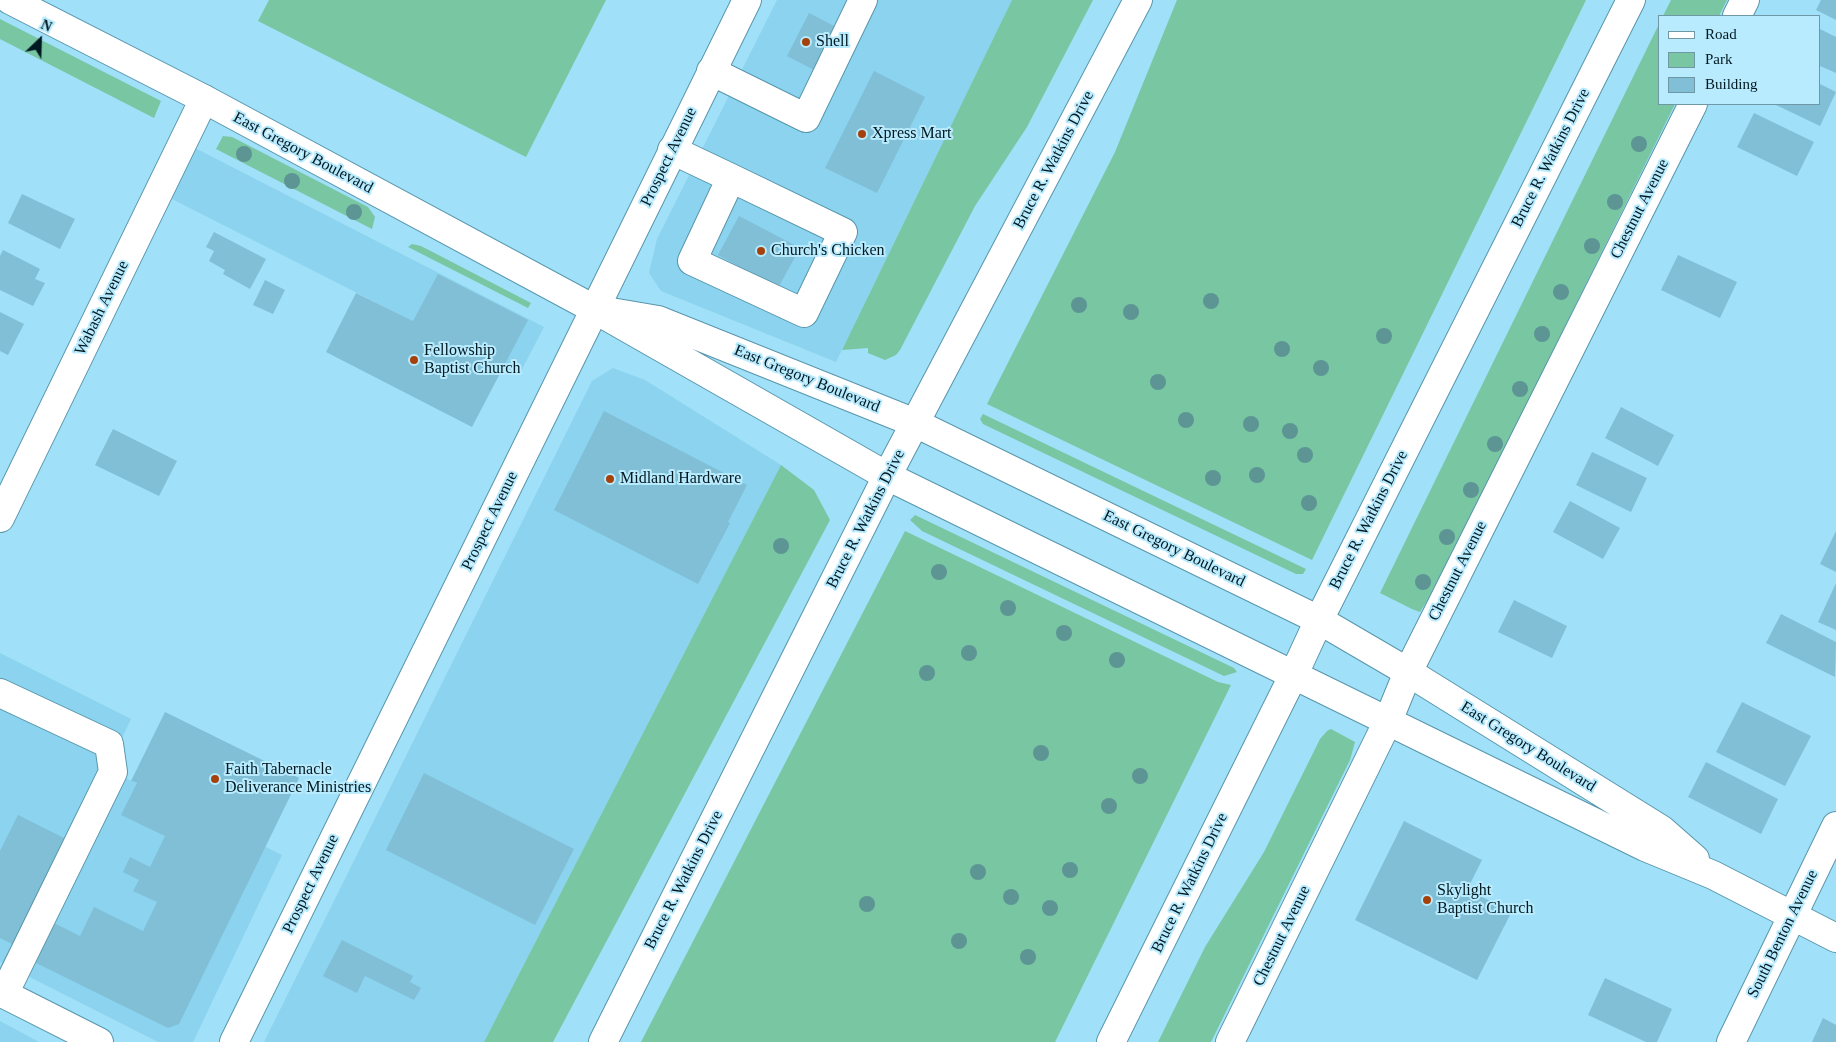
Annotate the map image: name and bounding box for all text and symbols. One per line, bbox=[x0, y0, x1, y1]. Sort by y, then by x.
north arrow bbox=[15, 15, 65, 65]
legend bbox=[1658, 15, 1821, 105]
text: N bbox=[39, 17, 54, 35]
text: Road bbox=[1705, 26, 1737, 42]
place label: Shell bbox=[816, 32, 849, 52]
marker: Shell bbox=[800, 36, 812, 48]
text: Park bbox=[1705, 51, 1733, 67]
text: Building bbox=[1705, 76, 1758, 92]
street label: Bruce R. Watkins Drive bbox=[1508, 85, 1594, 231]
street label: Bruce R. Watkins Drive bbox=[1010, 88, 1098, 232]
street label: Prospect Avenue bbox=[637, 104, 701, 210]
street label: East Gregory Boulevard bbox=[230, 108, 376, 198]
place label: Xpress Mart bbox=[872, 124, 952, 144]
marker: Xpress Mart bbox=[856, 128, 868, 140]
street label: Chestnut Avenue bbox=[1607, 156, 1673, 262]
place label: Church's Chicken bbox=[771, 241, 885, 261]
marker: Church's Chicken bbox=[755, 245, 767, 257]
street label: Wabash Avenue bbox=[71, 258, 133, 358]
place label: Fellowship Baptist Church bbox=[424, 341, 520, 379]
street label: East Gregory Boulevard bbox=[731, 341, 883, 417]
marker: Fellowship Baptist Church bbox=[408, 354, 420, 366]
street label: Bruce R. Watkins Drive bbox=[823, 446, 909, 592]
street label: Bruce R. Watkins Drive bbox=[1326, 447, 1412, 593]
street label: Prospect Avenue bbox=[458, 468, 522, 574]
place label: Midland Hardware bbox=[620, 469, 741, 489]
marker: Midland Hardware bbox=[604, 473, 616, 485]
street label: East Gregory Boulevard bbox=[1100, 506, 1248, 592]
street label: Chestnut Avenue bbox=[1425, 518, 1491, 624]
street label: East Gregory Boulevard bbox=[1457, 698, 1599, 796]
place label: Faith Tabernacle Deliverance Ministries bbox=[225, 760, 371, 798]
marker: Faith Tabernacle Deliverance Ministries bbox=[209, 773, 221, 785]
street label: Bruce R. Watkins Drive bbox=[641, 807, 727, 953]
street label: Bruce R. Watkins Drive bbox=[1148, 810, 1232, 956]
street label: Prospect Avenue bbox=[279, 831, 343, 937]
street label: South Benton Avenue bbox=[1744, 867, 1822, 1001]
place label: Skylight Baptist Church bbox=[1437, 881, 1533, 919]
street label: Chestnut Avenue bbox=[1249, 883, 1315, 989]
marker: Skylight Baptist Church bbox=[1421, 894, 1433, 906]

